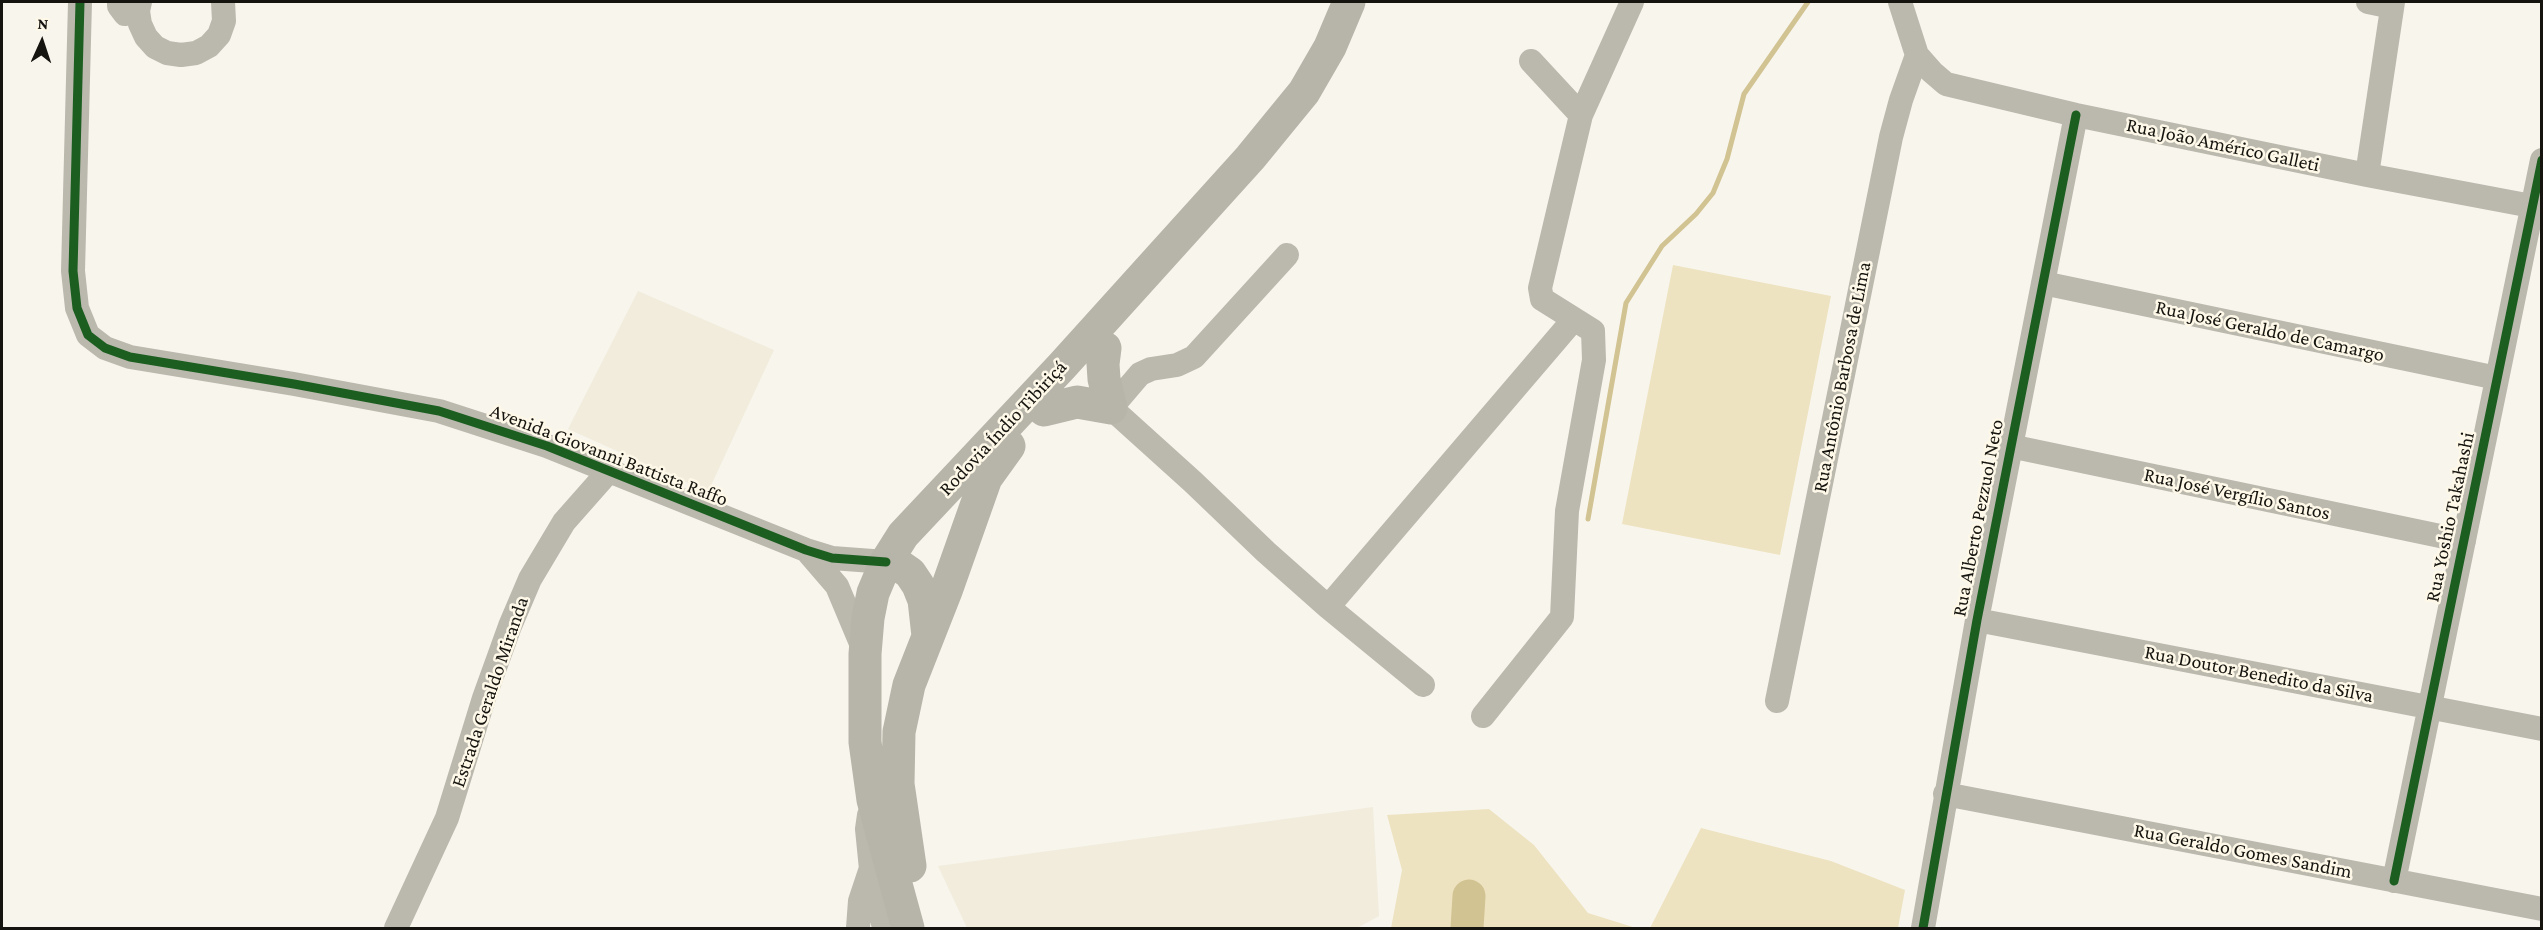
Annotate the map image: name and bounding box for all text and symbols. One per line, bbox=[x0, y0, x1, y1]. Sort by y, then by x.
north arrow bbox=[12, 12, 72, 72]
text: N bbox=[37, 15, 49, 32]
street label: Rua João Américo Galleti bbox=[2124, 113, 2322, 177]
street label: Rua Antônio Barbosa de Lima bbox=[1808, 260, 1876, 494]
street label: Rua José Geraldo de Camargo bbox=[2153, 295, 2387, 367]
street label: Rodovia Índio Tibiriçá bbox=[934, 355, 1072, 501]
street label: Avenida Giovanni Battista Raffo bbox=[487, 399, 731, 511]
street label: Rua Alberto Pezzuol Neto bbox=[1947, 417, 2009, 619]
street label: Rua Yoshio Takahashi bbox=[2420, 430, 2480, 604]
street label: Rua José Vergílio Santos bbox=[2142, 463, 2332, 525]
street label: Estrada Geraldo Miranda bbox=[446, 594, 534, 790]
street label: Rua Doutor Benedito da Silva bbox=[2143, 640, 2375, 708]
street label: Rua Geraldo Gomes Sandim bbox=[2132, 818, 2354, 884]

